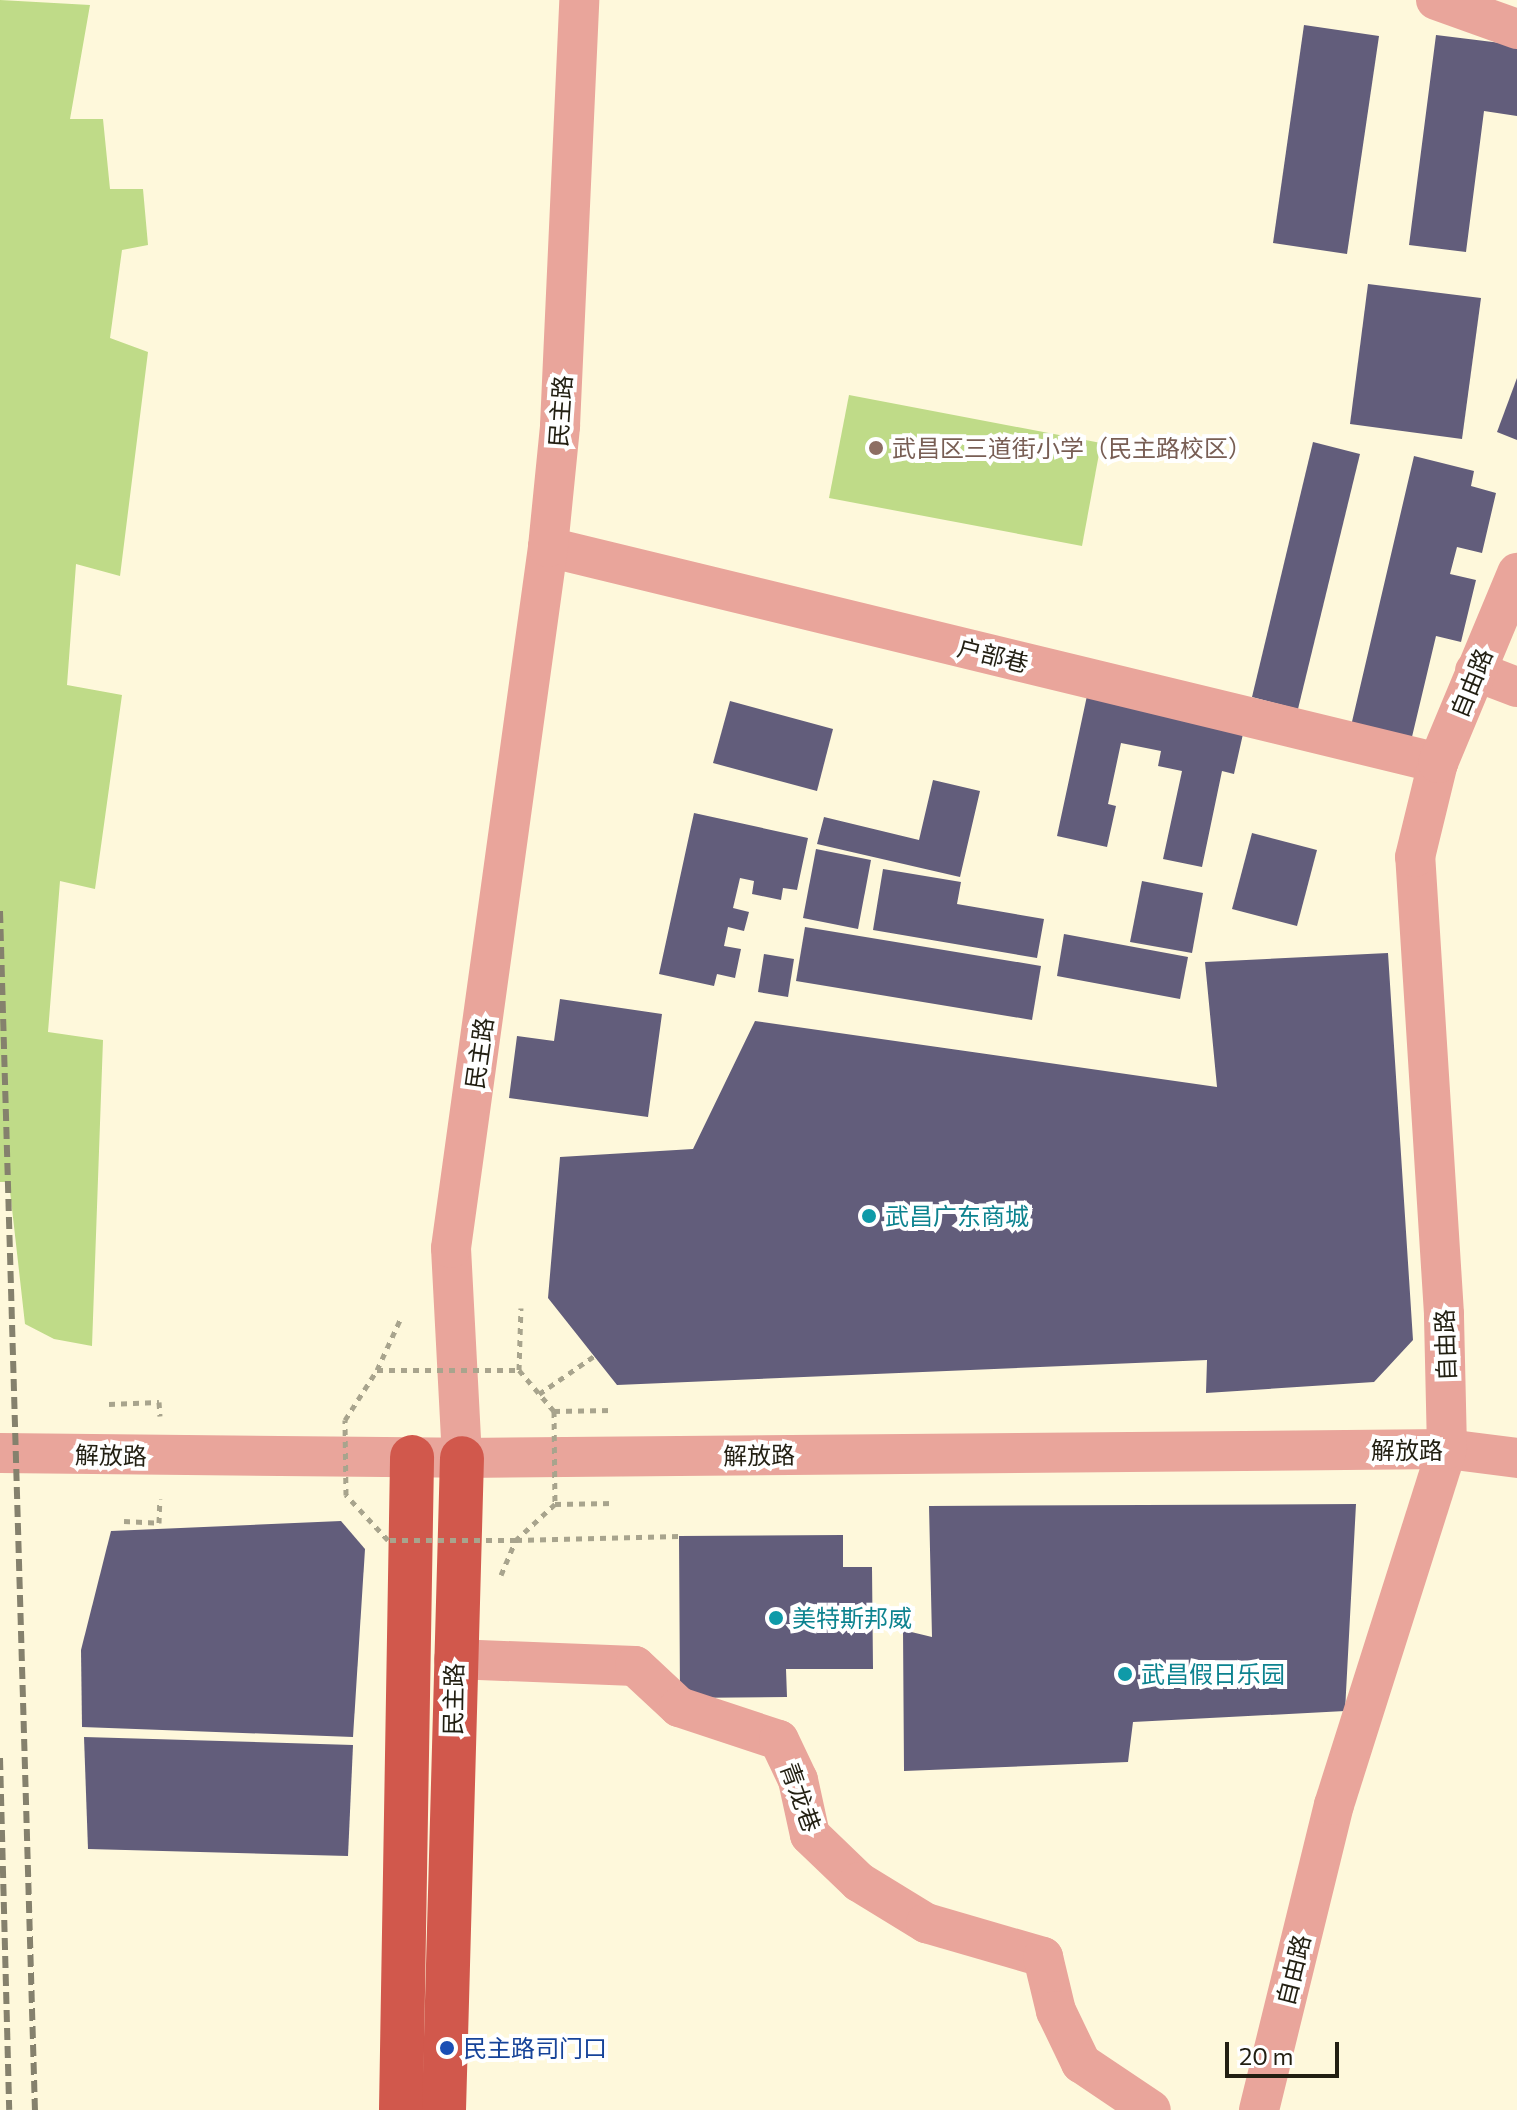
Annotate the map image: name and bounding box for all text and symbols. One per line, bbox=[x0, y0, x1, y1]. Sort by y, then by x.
street label: 民主路 bbox=[543, 374, 577, 448]
place label: 武昌区三道街小学（民主路校区） bbox=[892, 434, 1252, 462]
marker: 武昌区三道街小学（民主路校区） bbox=[867, 439, 885, 457]
street label: 户部巷 bbox=[955, 632, 1031, 678]
street label: 自由路 bbox=[1444, 644, 1498, 722]
street label: 民主路 bbox=[460, 1015, 498, 1091]
place label: 武昌广东商城 bbox=[885, 1202, 1029, 1230]
marker: 武昌广东商城 bbox=[860, 1207, 878, 1225]
street label: 自由路 bbox=[1429, 1309, 1461, 1381]
street label: 解放路 bbox=[1371, 1436, 1443, 1464]
street label: 解放路 bbox=[75, 1440, 147, 1470]
street label: 解放路 bbox=[723, 1440, 795, 1470]
place label: 美特斯邦威 bbox=[792, 1604, 912, 1632]
marker: 美特斯邦威 bbox=[767, 1609, 785, 1627]
place label: 武昌假日乐园 bbox=[1141, 1660, 1285, 1688]
street label: 民主路 bbox=[438, 1663, 468, 1735]
marker: 武昌假日乐园 bbox=[1116, 1665, 1134, 1683]
street label: 青龙巷 bbox=[775, 1758, 827, 1836]
street label: 自由路 bbox=[1270, 1932, 1316, 2008]
scale bar bbox=[1229, 2026, 1343, 2076]
place label: 民主路司门口 bbox=[463, 2034, 607, 2062]
marker: 民主路司门口 bbox=[438, 2039, 456, 2057]
text: 20 m bbox=[1239, 2041, 1293, 2070]

